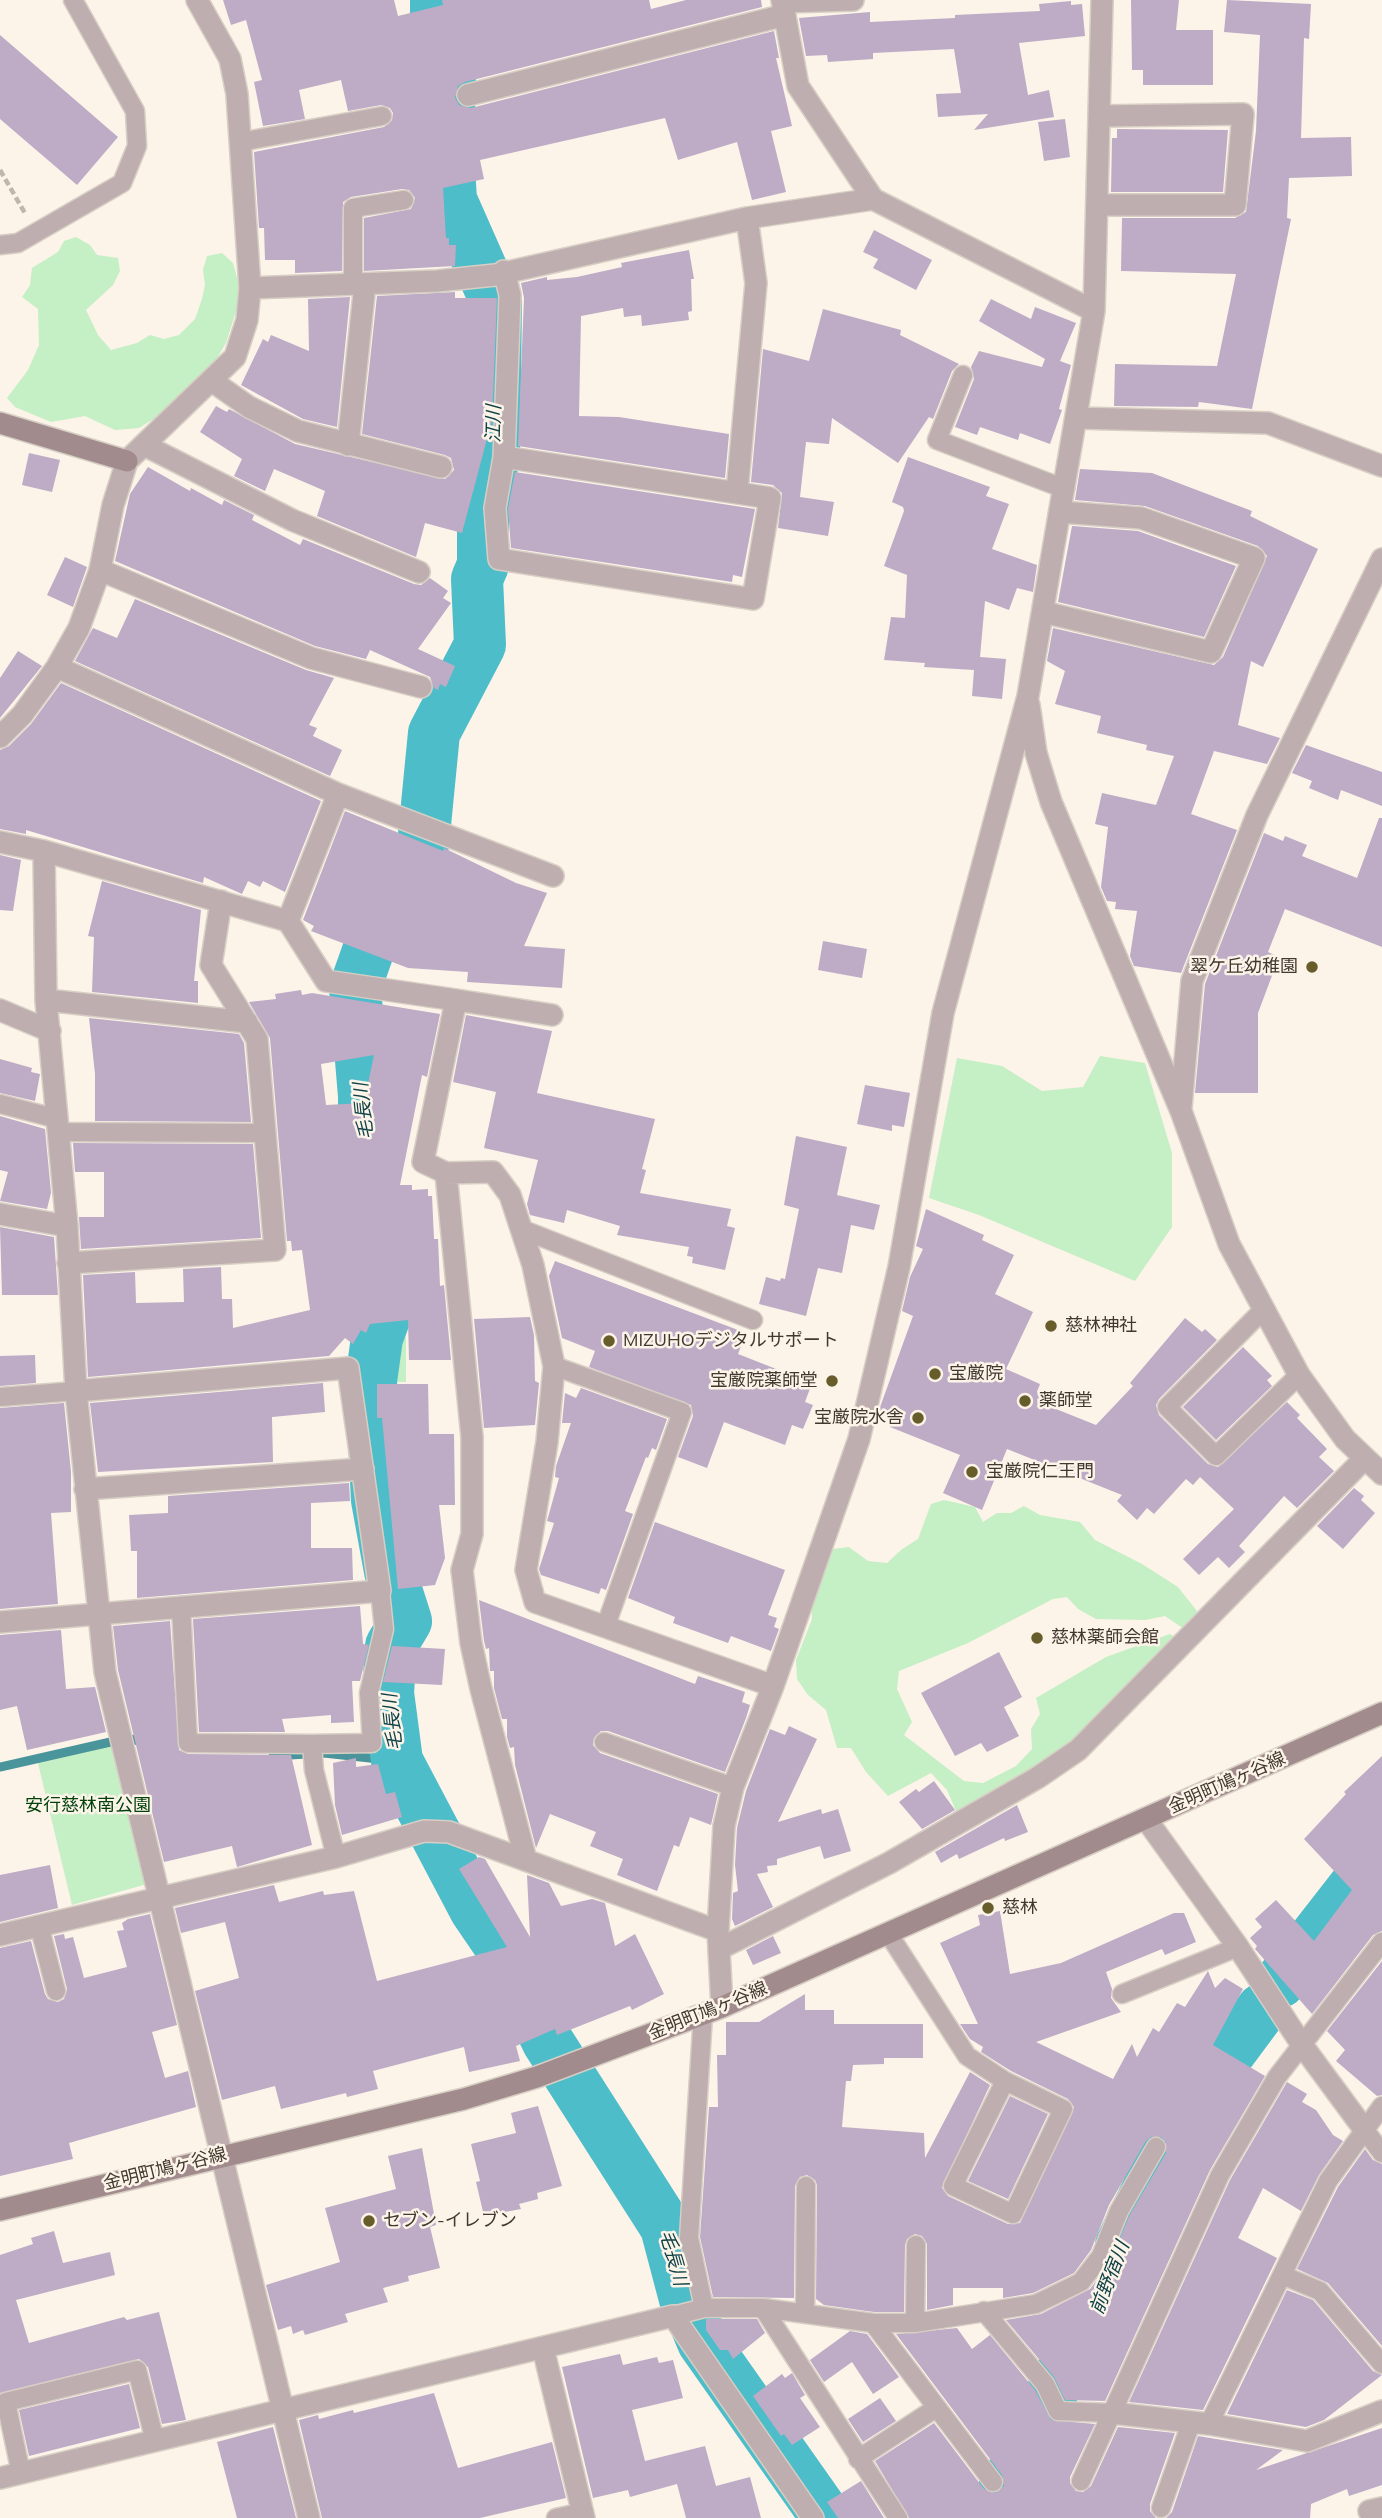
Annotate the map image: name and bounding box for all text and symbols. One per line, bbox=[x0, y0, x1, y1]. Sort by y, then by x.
water label: 江川 bbox=[482, 405, 506, 443]
place label: 翠ケ丘幼稚園 bbox=[1190, 956, 1298, 978]
marker: 翠ケ丘幼稚園 bbox=[1304, 959, 1320, 975]
water label: 毛長川 bbox=[350, 1081, 378, 1141]
place label: 慈林神社 bbox=[1065, 1315, 1137, 1337]
marker: 慈林神社 bbox=[1043, 1318, 1059, 1334]
place label: MIZUHOデジタルサポート bbox=[623, 1330, 839, 1352]
marker: MIZUHOデジタルサポート bbox=[601, 1333, 617, 1349]
place label: 宝厳院 bbox=[949, 1363, 1003, 1385]
marker: 宝厳院 bbox=[927, 1366, 943, 1382]
place label: 宝厳院薬師堂 bbox=[710, 1370, 818, 1392]
marker: 宝厳院薬師堂 bbox=[824, 1373, 840, 1389]
place label: 薬師堂 bbox=[1039, 1390, 1093, 1412]
marker: 薬師堂 bbox=[1017, 1393, 1033, 1409]
place label: 宝厳院水舎 bbox=[814, 1407, 904, 1429]
marker: 宝厳院水舎 bbox=[910, 1410, 926, 1426]
place label: 宝厳院仁王門 bbox=[986, 1461, 1094, 1483]
marker: 宝厳院仁王門 bbox=[964, 1464, 980, 1480]
place label: 慈林薬師会館 bbox=[1051, 1627, 1159, 1649]
marker: 慈林薬師会館 bbox=[1029, 1630, 1045, 1646]
water label: 毛長川 bbox=[379, 1692, 407, 1752]
street label: 金明町鳩ヶ谷線 bbox=[1165, 1748, 1289, 1818]
park label: 安行慈林南公園 bbox=[25, 1795, 151, 1817]
place label: 慈林 bbox=[1002, 1897, 1038, 1919]
marker: 慈林 bbox=[980, 1900, 996, 1916]
street label: 金明町鳩ヶ谷線 bbox=[646, 1977, 770, 2045]
street label: 金明町鳩ヶ谷線 bbox=[101, 2143, 229, 2195]
place label: セブン-イレブン bbox=[383, 2210, 517, 2232]
marker: セブン-イレブン bbox=[361, 2213, 377, 2229]
water label: 毛長川 bbox=[654, 2227, 692, 2289]
water label: 前野宿川 bbox=[1086, 2238, 1134, 2318]

